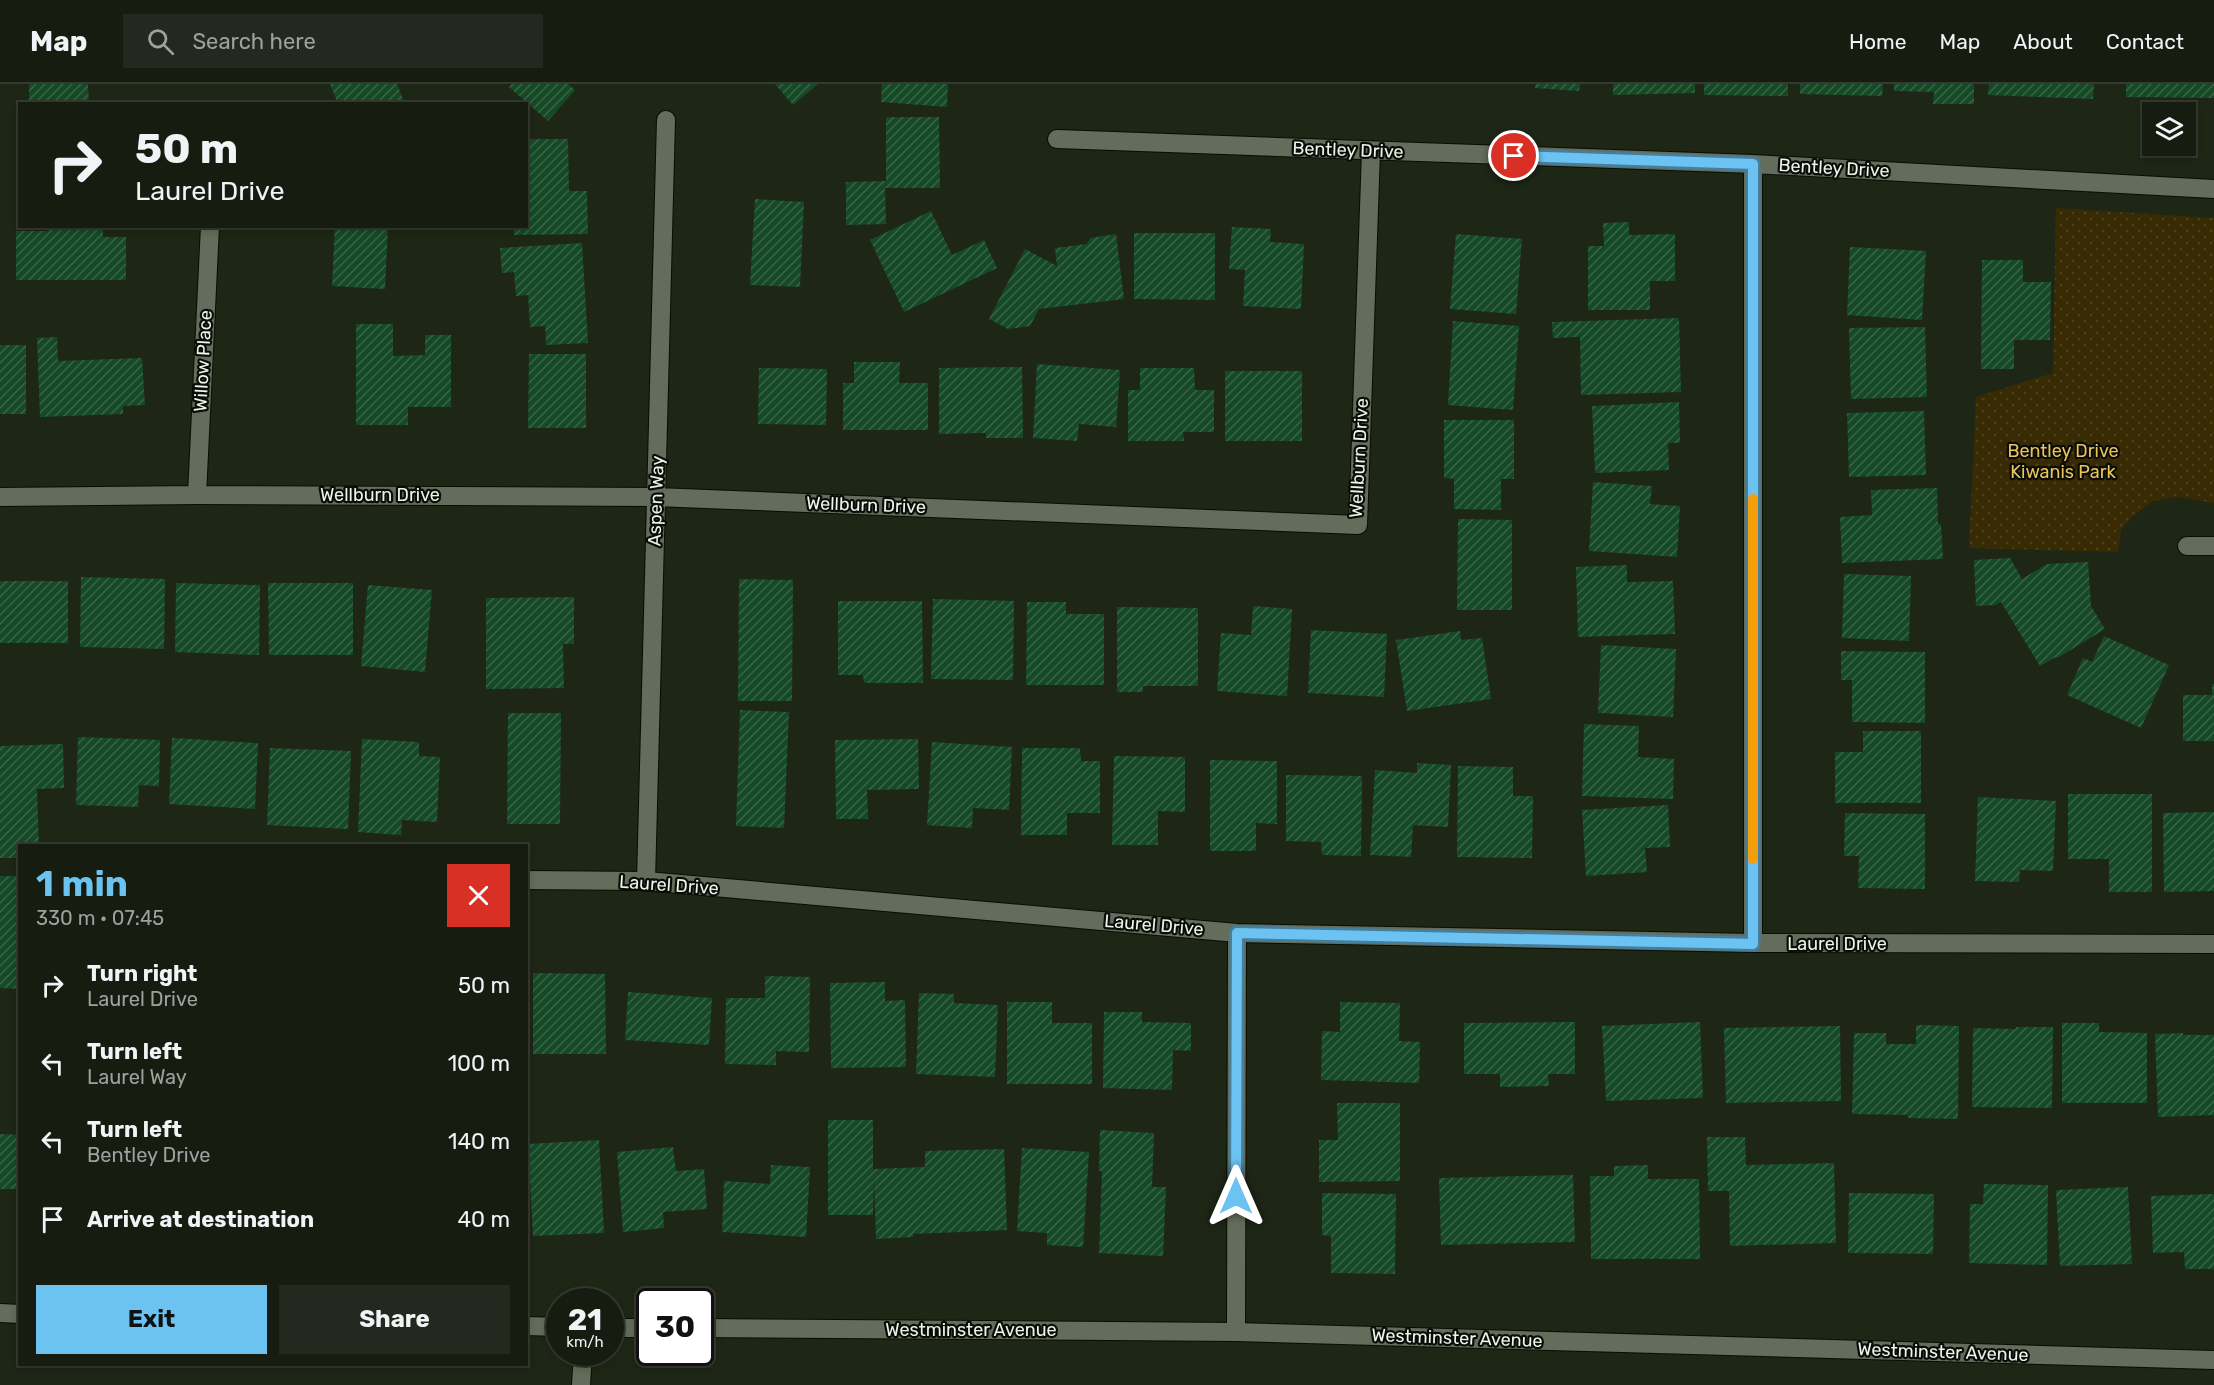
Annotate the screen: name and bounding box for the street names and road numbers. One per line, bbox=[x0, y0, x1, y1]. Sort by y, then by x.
street label: Bentley Drive bbox=[1292, 137, 1404, 163]
street label: Bentley Drive bbox=[1778, 154, 1890, 182]
street label: Willow Place bbox=[189, 310, 217, 412]
street label: Wellburn Drive bbox=[1345, 398, 1373, 518]
street label: Aspen Way bbox=[643, 455, 669, 547]
street label: Wellburn Drive bbox=[320, 484, 440, 506]
street label: Wellburn Drive bbox=[806, 492, 926, 518]
street label: Laurel Drive bbox=[618, 871, 720, 899]
street label: Laurel Drive bbox=[1103, 910, 1205, 940]
street label: Laurel Drive bbox=[1787, 933, 1887, 955]
street label: Westminster Avenue bbox=[885, 1319, 1057, 1341]
street label: Westminster Avenue bbox=[1371, 1324, 1543, 1352]
street label: Westminster Avenue bbox=[1857, 1338, 2029, 1366]

